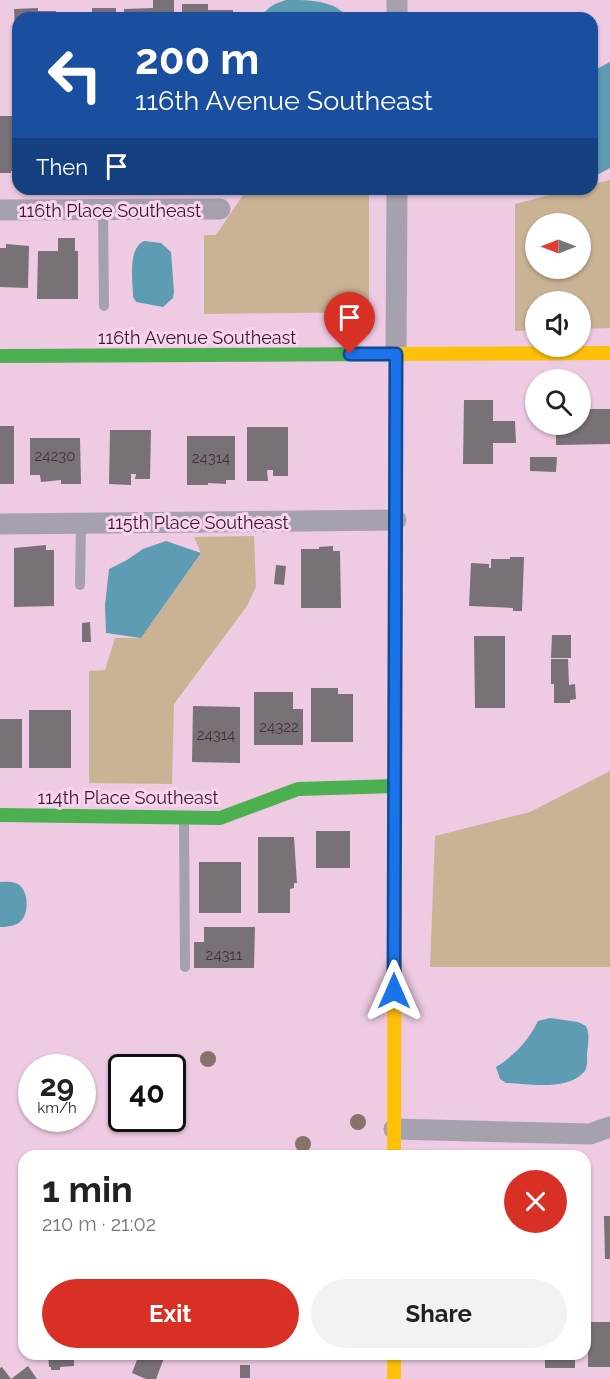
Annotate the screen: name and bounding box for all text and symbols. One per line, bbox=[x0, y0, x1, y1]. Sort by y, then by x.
text: 200 m bbox=[135, 35, 259, 84]
icon: left bbox=[36, 36, 114, 114]
text: 116th Avenue Southeast bbox=[135, 85, 433, 116]
icon: arrive bbox=[100, 150, 133, 183]
text: Then bbox=[36, 154, 88, 180]
street label: 116th Place Southeast bbox=[19, 200, 201, 221]
north arrow bbox=[525, 213, 591, 279]
map controls bbox=[525, 213, 591, 435]
button: sound bbox=[525, 291, 591, 357]
pin bbox=[324, 292, 375, 354]
icon: arrive bbox=[333, 301, 366, 334]
street label: 116th Avenue Southeast bbox=[98, 327, 296, 348]
button: search bbox=[525, 369, 591, 435]
house number: 24230 bbox=[34, 447, 76, 465]
house number: 24314 bbox=[192, 449, 230, 467]
street label: 115th Place Southeast bbox=[107, 512, 289, 533]
house number: 24322 bbox=[259, 718, 299, 736]
house number: 24314 bbox=[197, 726, 235, 744]
street label: 114th Place Southeast bbox=[37, 787, 219, 808]
house number: 24311 bbox=[206, 946, 243, 964]
position arrow bbox=[362, 959, 426, 1023]
speed limit sign: 40 bbox=[108, 1054, 186, 1132]
text: 29 bbox=[40, 1068, 74, 1103]
text: km/h bbox=[37, 1099, 77, 1117]
text: 1 min bbox=[42, 1168, 133, 1210]
button: close bbox=[504, 1170, 567, 1233]
text: 210 m · 21:02 bbox=[42, 1212, 156, 1236]
button: Exit bbox=[42, 1279, 299, 1348]
button: Share bbox=[311, 1279, 567, 1348]

